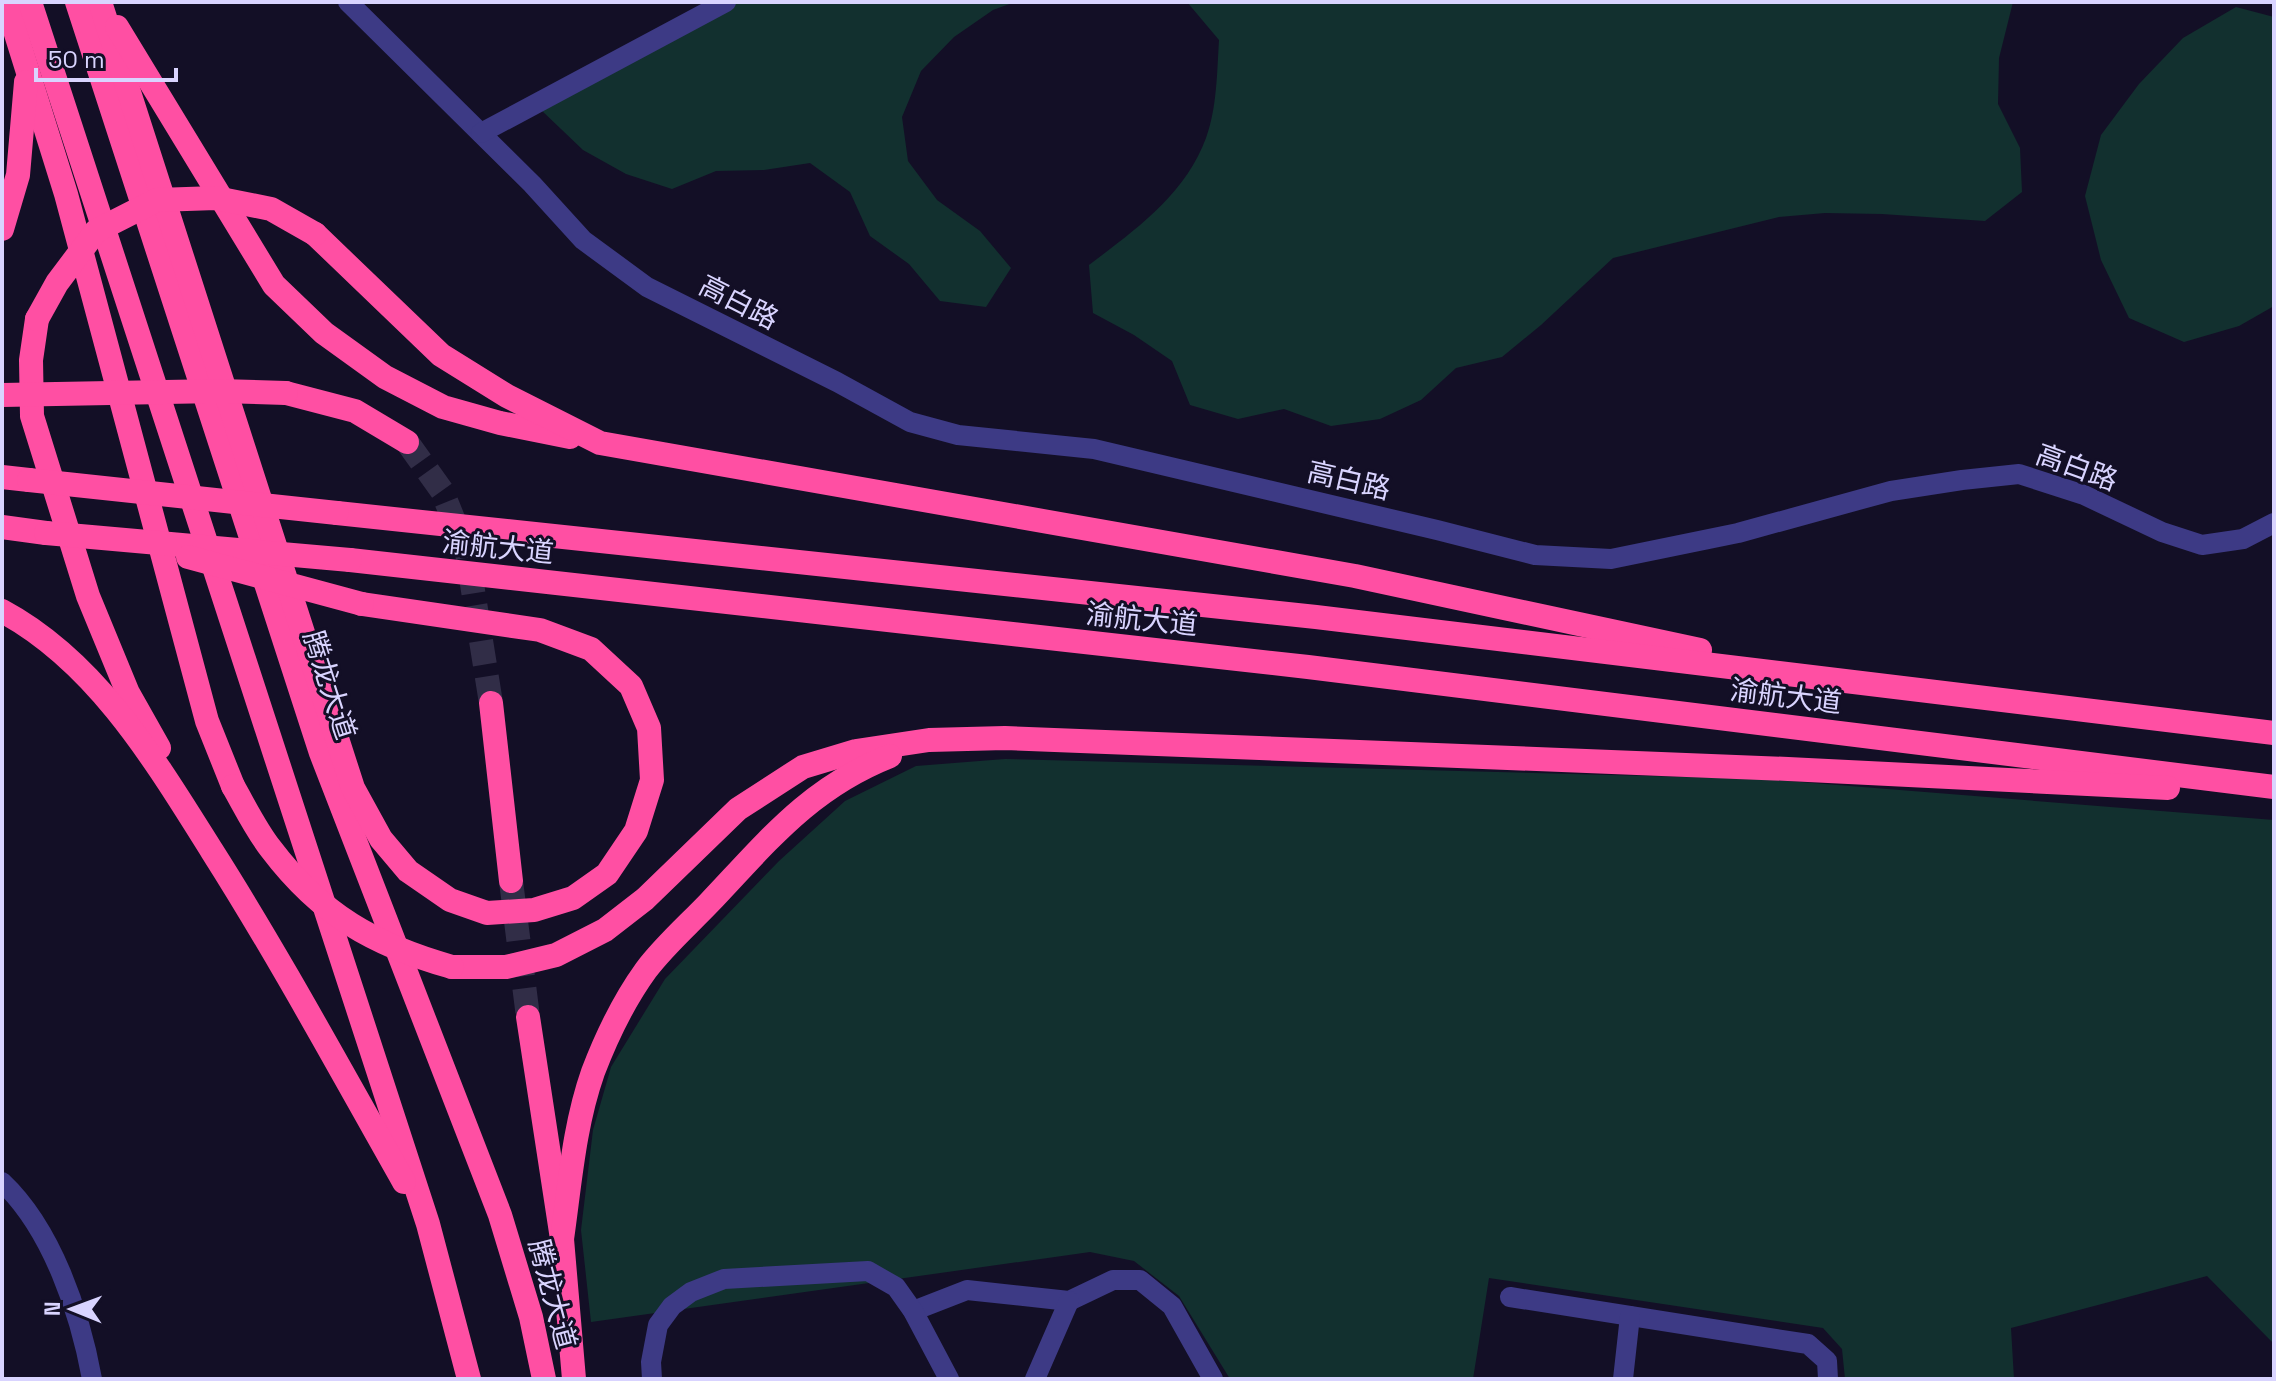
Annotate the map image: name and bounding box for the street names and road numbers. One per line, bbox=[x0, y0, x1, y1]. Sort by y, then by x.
street label: 高白路 bbox=[693, 267, 785, 337]
street label: 高白路 bbox=[2031, 436, 2123, 498]
street label: 高白路 bbox=[1304, 453, 1394, 507]
street label: 渝航大道 bbox=[440, 523, 556, 571]
street label: 渝航大道 bbox=[1084, 595, 1200, 643]
street label: 腾龙大道 bbox=[296, 626, 364, 744]
street label: 渝航大道 bbox=[1728, 671, 1844, 721]
street label: 腾龙大道 bbox=[521, 1235, 585, 1353]

